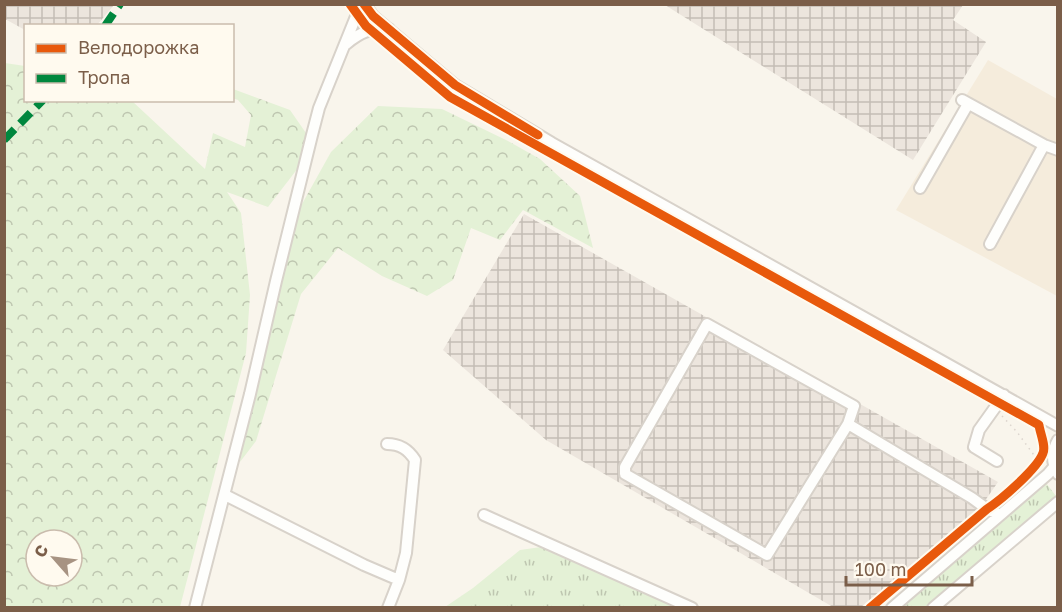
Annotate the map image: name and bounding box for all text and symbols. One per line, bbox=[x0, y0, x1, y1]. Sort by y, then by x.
legend bbox=[24, 24, 234, 102]
text: Велодорожка bbox=[78, 36, 199, 58]
text: Тропа bbox=[78, 66, 130, 88]
north arrow bbox=[24, 528, 84, 588]
text: С bbox=[29, 541, 52, 561]
scale bar bbox=[846, 549, 972, 587]
text: 100 m bbox=[855, 558, 906, 580]

